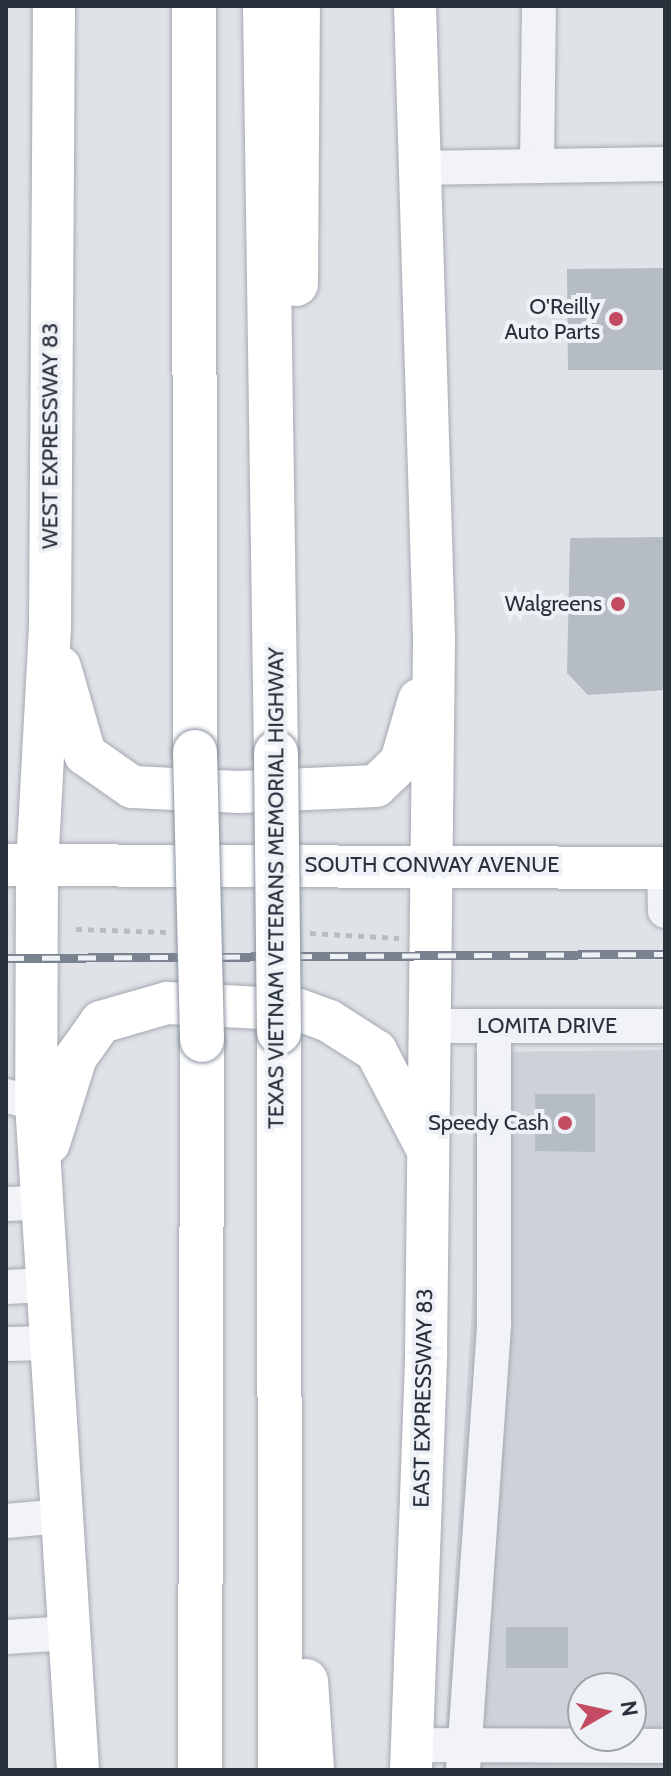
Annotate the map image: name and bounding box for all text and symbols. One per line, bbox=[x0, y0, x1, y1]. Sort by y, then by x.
place label: O'Reilly Auto Parts bbox=[504, 293, 600, 344]
marker: O'Reilly Auto Parts bbox=[607, 310, 625, 328]
street label: WEST EXPRESSWAY 83 bbox=[37, 323, 63, 549]
place label: Walgreens bbox=[505, 591, 602, 617]
marker: Walgreens bbox=[609, 595, 627, 613]
street label: TEXAS VIETNAM VETERANS MEMORIAL HIGHWAY bbox=[263, 647, 289, 1129]
street label: SOUTH CONWAY AVENUE bbox=[305, 852, 559, 878]
street label: LOMITA DRIVE bbox=[477, 1013, 617, 1039]
place label: Speedy Cash bbox=[428, 1110, 549, 1136]
marker: Speedy Cash bbox=[556, 1114, 574, 1132]
street label: EAST EXPRESSWAY 83 bbox=[408, 1288, 438, 1508]
north arrow bbox=[567, 1672, 647, 1752]
text: N bbox=[615, 1699, 644, 1718]

